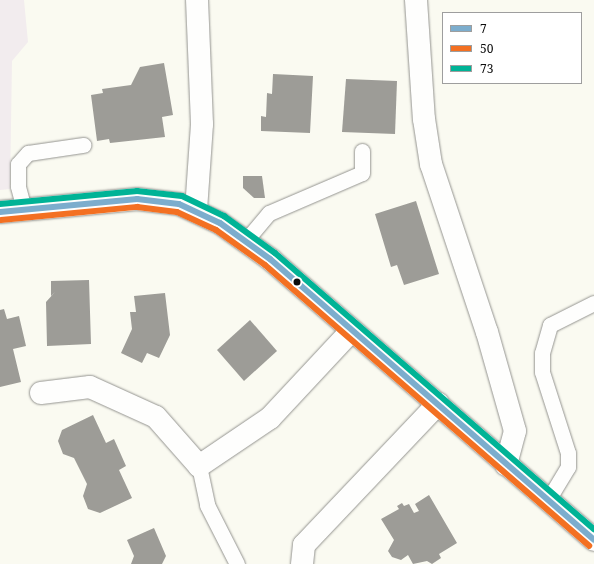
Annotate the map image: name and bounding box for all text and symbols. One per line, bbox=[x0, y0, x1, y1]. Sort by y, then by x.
legend bbox=[442, 12, 582, 84]
text: 7 bbox=[480, 20, 487, 37]
text: 50 bbox=[480, 40, 493, 57]
text: 73 bbox=[480, 60, 493, 77]
unlabelled marker bbox=[292, 277, 302, 287]

